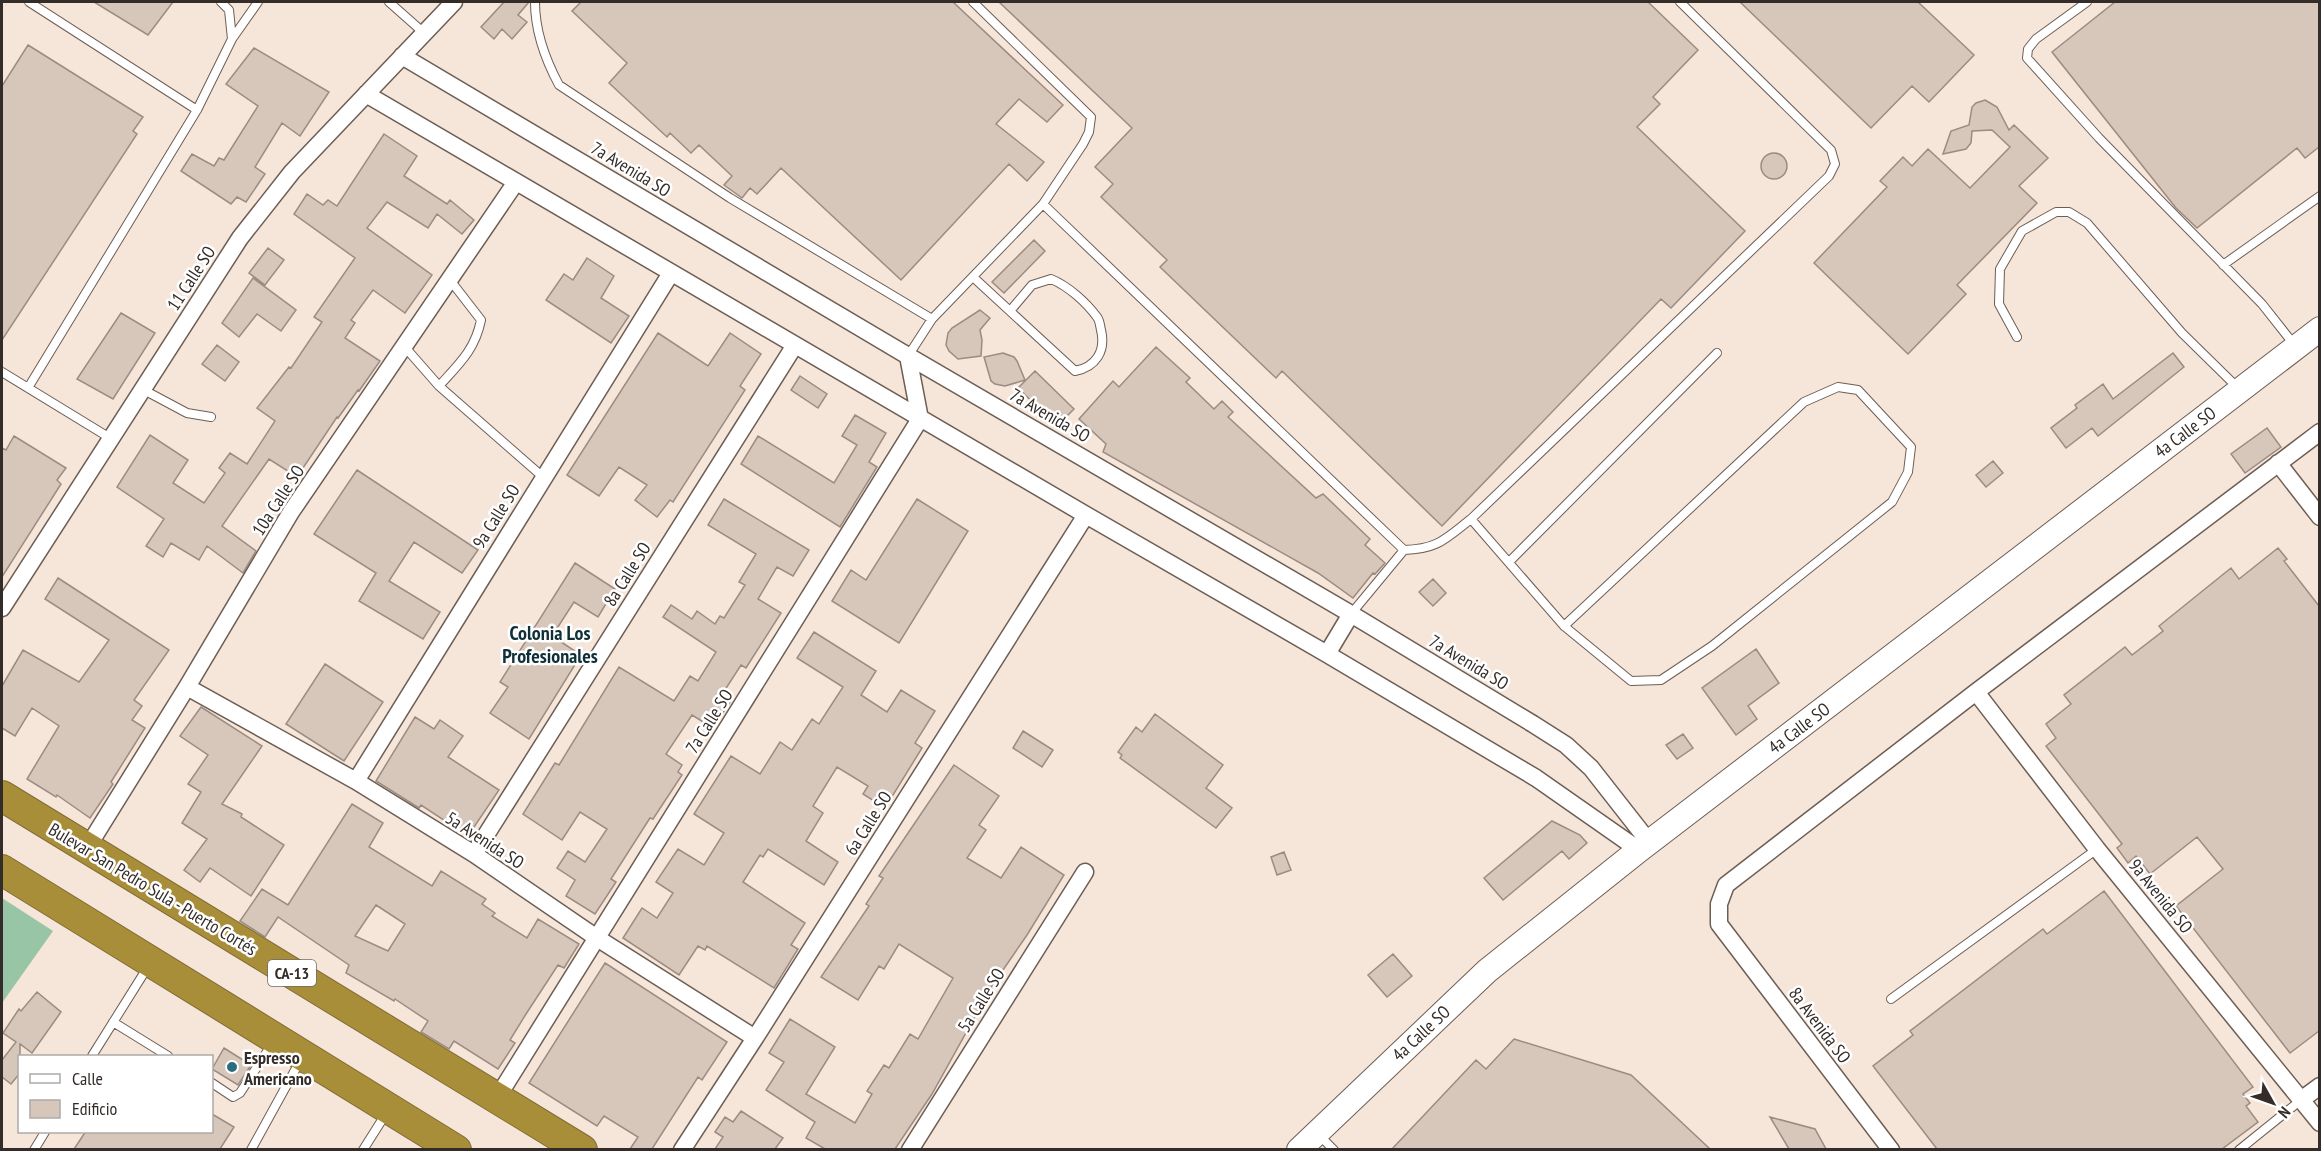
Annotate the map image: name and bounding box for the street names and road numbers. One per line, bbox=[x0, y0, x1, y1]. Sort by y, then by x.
street label: 7a Avenida SO bbox=[587, 136, 675, 202]
street label: 11 Calle SO bbox=[162, 241, 220, 315]
street label: 7a Avenida SO bbox=[1006, 383, 1094, 447]
street label: 4a Calle SO bbox=[2150, 401, 2221, 463]
street label: 10a Calle SO bbox=[247, 460, 309, 540]
street label: 9a Calle SO bbox=[467, 479, 525, 552]
street label: 8a Calle SO bbox=[598, 537, 656, 610]
street label: 7a Avenida SO bbox=[1425, 629, 1513, 695]
street label: 7a Calle SO bbox=[680, 685, 738, 757]
street label: 4a Calle SO bbox=[1764, 697, 1835, 759]
street label: 6a Calle SO bbox=[839, 786, 897, 859]
street label: 5a Avenida SO bbox=[441, 806, 529, 874]
street label: Bulevar San Pedro Sula - Puerto Cortés bbox=[45, 818, 261, 960]
street label: 9a Avenida SO bbox=[2124, 854, 2198, 938]
road number: CA-13 bbox=[268, 960, 316, 986]
street label: 5a Calle SO bbox=[952, 963, 1010, 1036]
street label: 8a Avenida SO bbox=[1784, 982, 1856, 1068]
street label: 4a Calle SO bbox=[1387, 1000, 1455, 1066]

